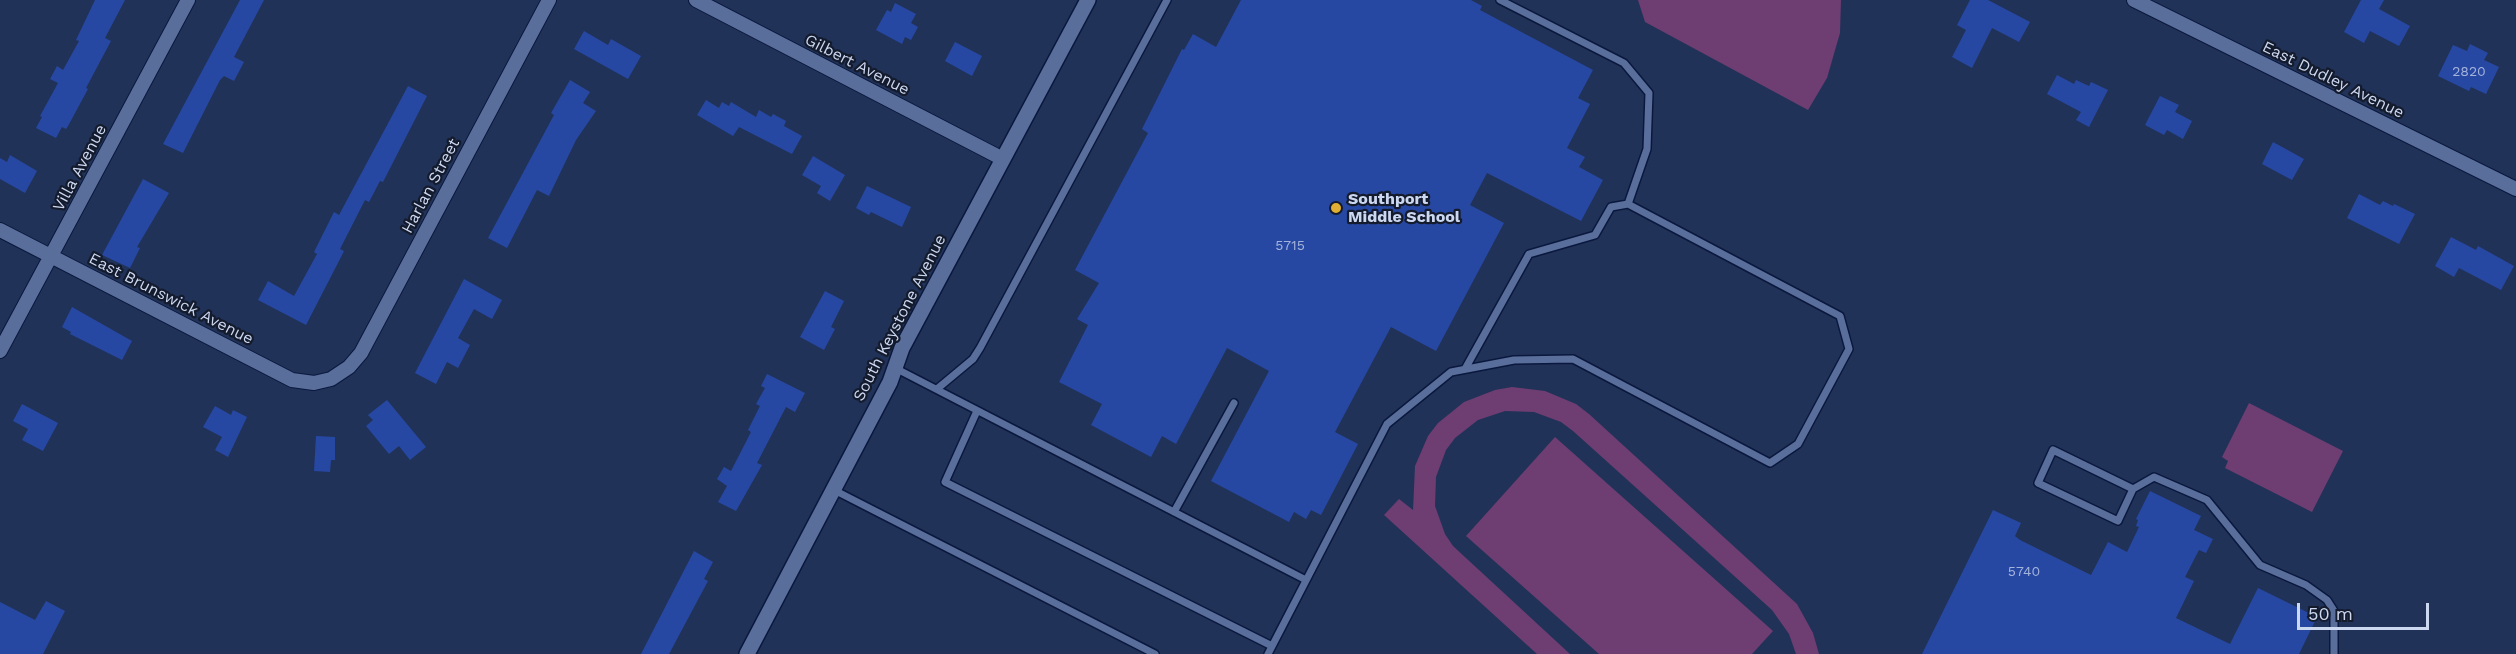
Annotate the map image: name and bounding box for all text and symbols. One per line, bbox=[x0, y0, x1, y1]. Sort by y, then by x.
street label: Gilbert Avenue bbox=[801, 30, 913, 100]
street label: East Dudley Avenue bbox=[2259, 37, 2407, 123]
house number: 2820 bbox=[2452, 64, 2486, 80]
street label: Villa Avenue bbox=[49, 121, 111, 215]
street label: Harlan Street bbox=[398, 135, 464, 237]
place label: Southport Middle School bbox=[1348, 189, 1460, 227]
marker: Southport Middle School bbox=[1329, 201, 1343, 215]
street label: South Keystone Avenue bbox=[850, 231, 950, 405]
house number: 5715 bbox=[1275, 238, 1305, 254]
street label: East Brunswick Avenue bbox=[85, 249, 257, 349]
house number: 5740 bbox=[2008, 564, 2040, 580]
scale bar bbox=[2300, 591, 2432, 629]
text: 50 m bbox=[2308, 603, 2353, 624]

